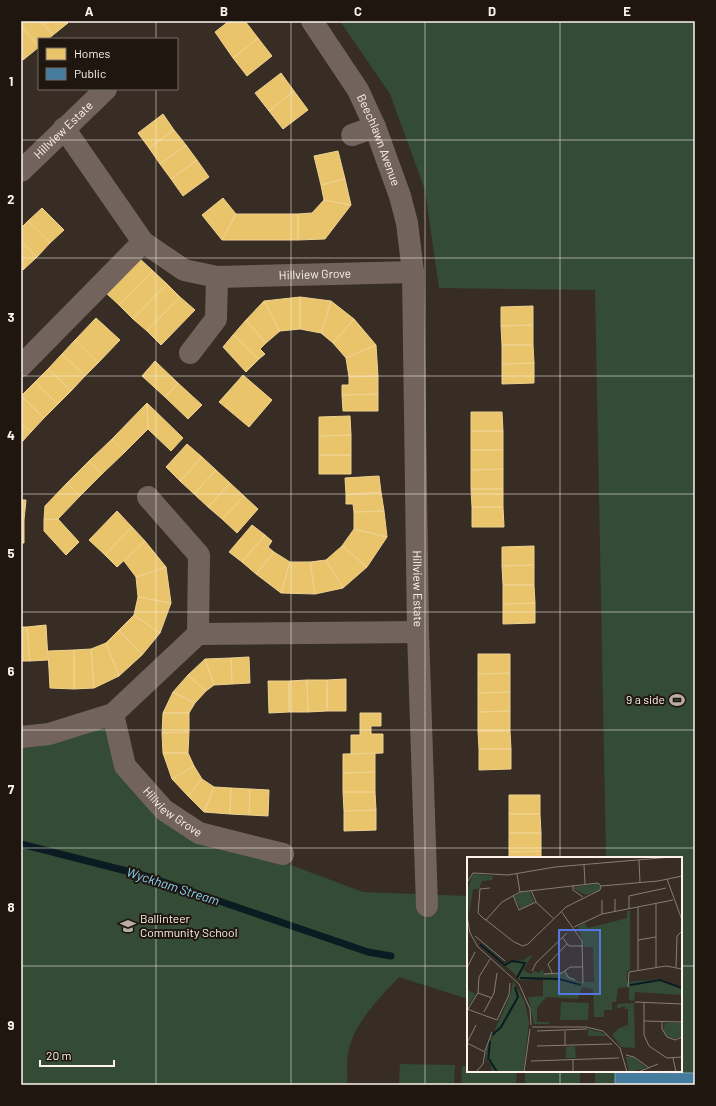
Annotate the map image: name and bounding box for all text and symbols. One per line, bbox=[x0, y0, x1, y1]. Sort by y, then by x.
text: A bbox=[85, 3, 94, 19]
text: B bbox=[220, 3, 228, 19]
text: C bbox=[354, 3, 362, 19]
text: D bbox=[488, 3, 496, 19]
text: E bbox=[623, 3, 631, 19]
legend bbox=[38, 38, 178, 90]
text: Homes bbox=[74, 46, 111, 60]
text: Public bbox=[74, 66, 106, 80]
text: 1 bbox=[9, 73, 13, 89]
street label: Beechlawn Avenue bbox=[355, 91, 404, 187]
street label: Hillview Estate bbox=[30, 98, 95, 161]
text: 2 bbox=[7, 191, 15, 207]
street label: Hillview Grove bbox=[278, 266, 351, 281]
text: 3 bbox=[7, 309, 15, 325]
text: 4 bbox=[7, 427, 15, 443]
text: 5 bbox=[7, 545, 15, 561]
street label: Hillview Estate bbox=[411, 550, 426, 627]
text: 6 bbox=[8, 663, 15, 679]
sports icon: 9 a side bbox=[668, 691, 686, 709]
place label: 9 a side bbox=[626, 692, 665, 706]
text: 7 bbox=[8, 781, 15, 797]
street label: Hillview Grove bbox=[141, 783, 205, 839]
inset map bbox=[467, 857, 682, 1072]
water label: Wyckham Stream bbox=[125, 863, 221, 909]
text: 8 bbox=[7, 899, 15, 915]
place label: Ballinteer Community School bbox=[140, 911, 237, 939]
school or university icon: Ballinteer Community School bbox=[119, 917, 137, 935]
text: 9 bbox=[8, 1017, 15, 1033]
scale bar bbox=[40, 1042, 114, 1068]
text: 20 m bbox=[46, 1048, 72, 1062]

